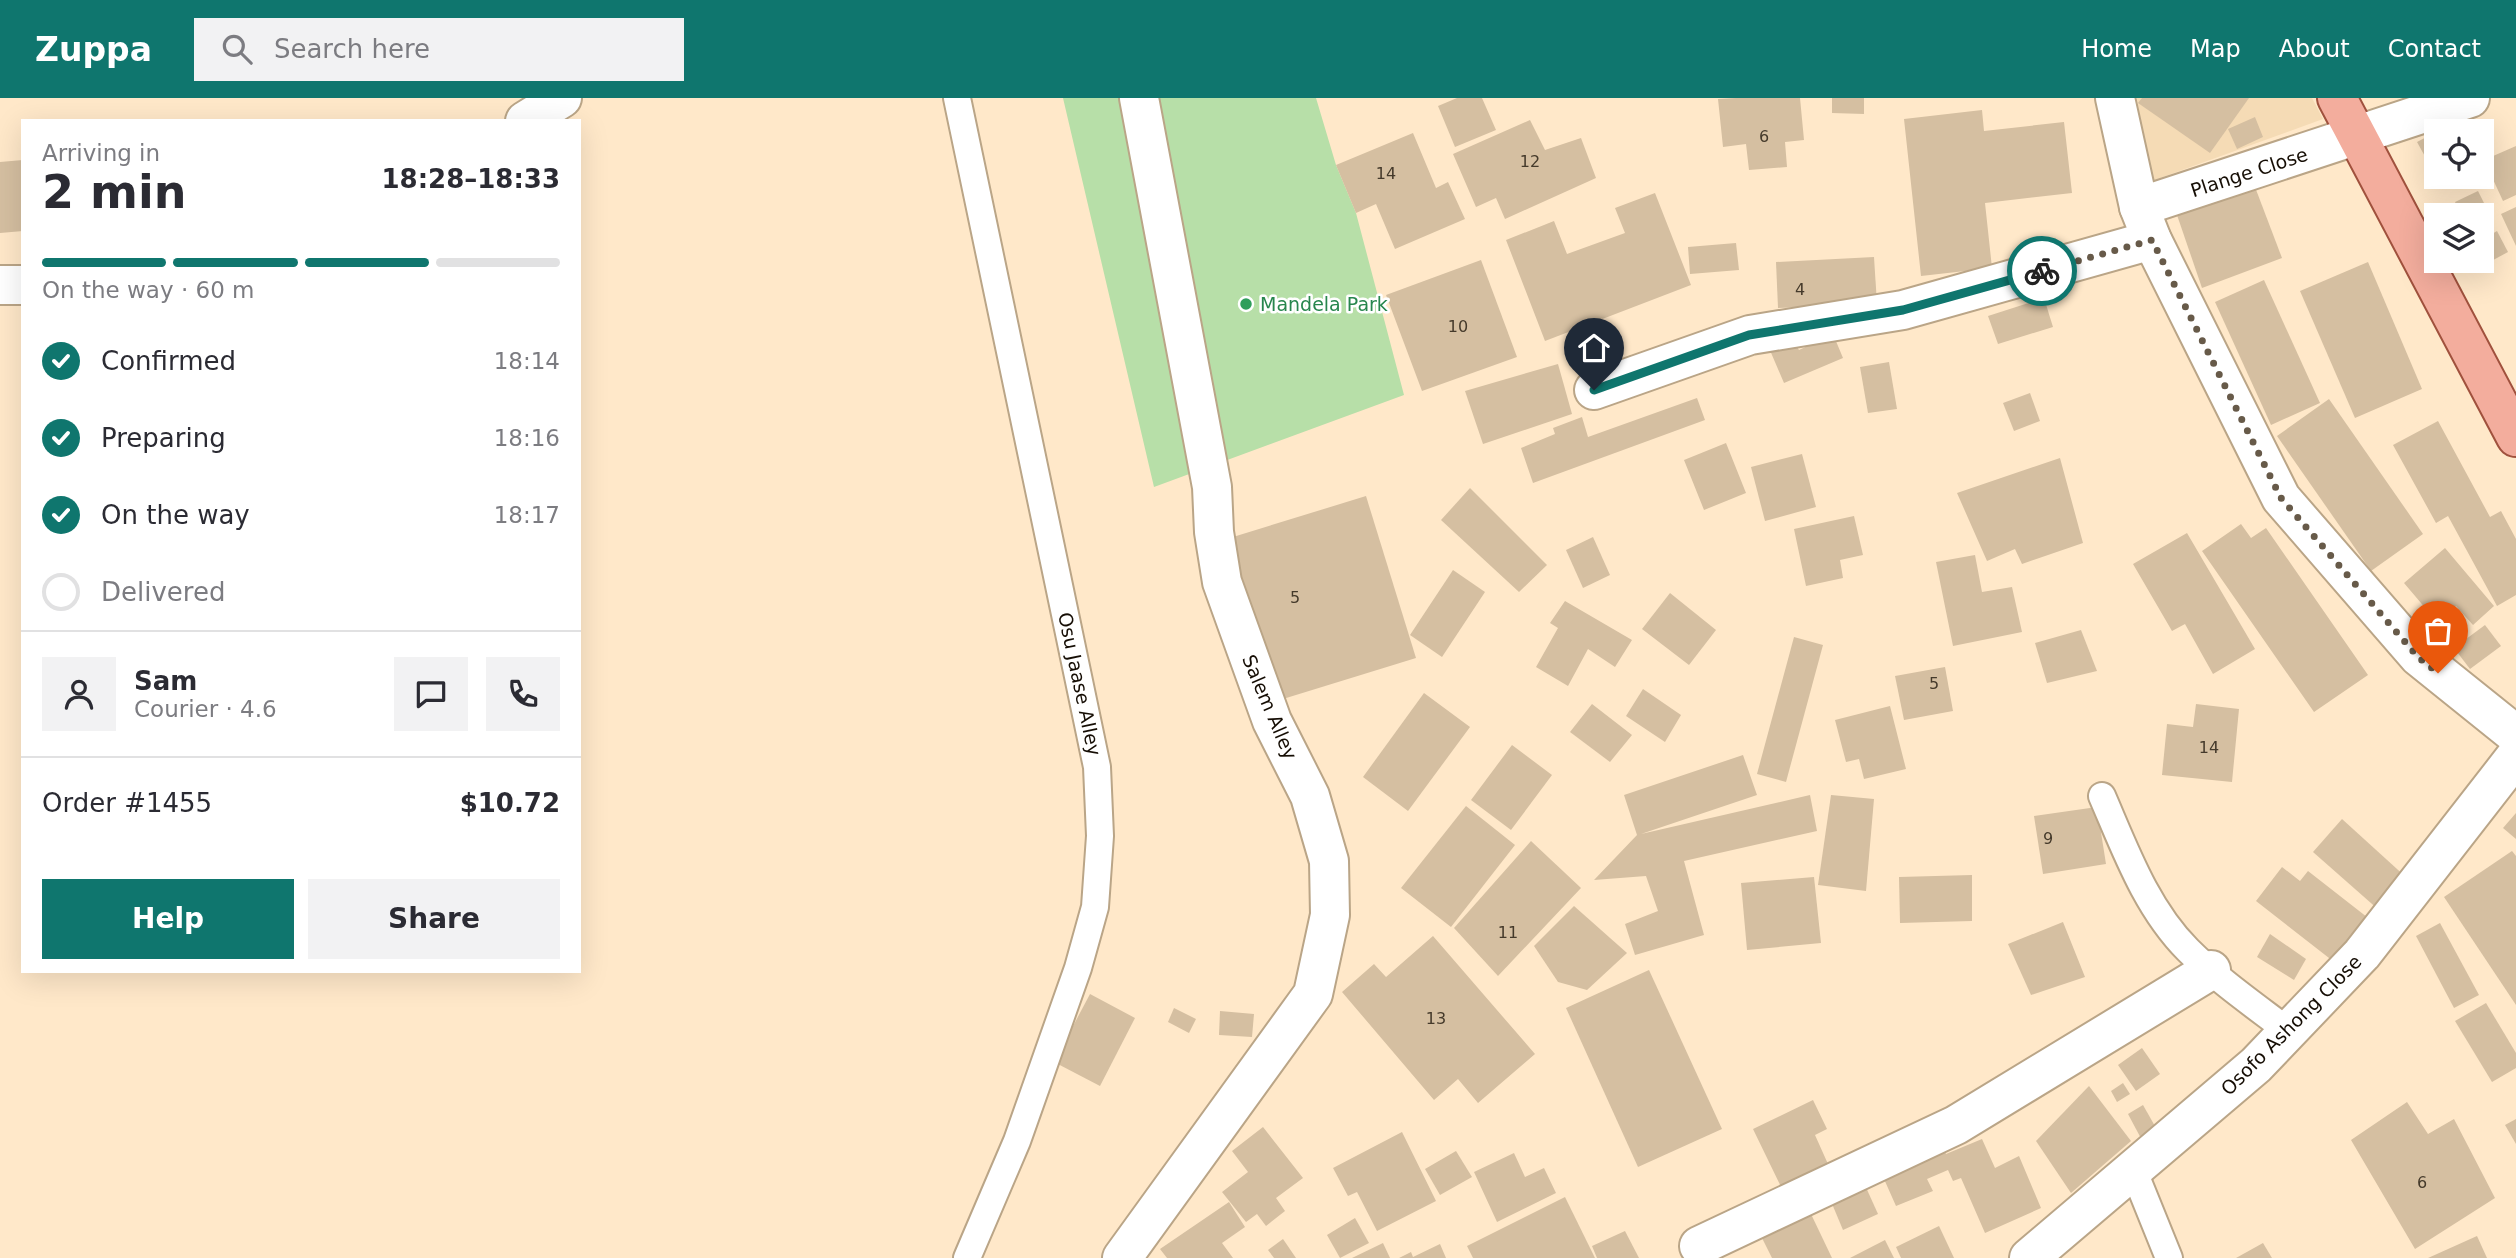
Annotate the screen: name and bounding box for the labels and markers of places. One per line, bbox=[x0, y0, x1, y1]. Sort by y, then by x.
place label: Mandela Park bbox=[1260, 293, 1388, 315]
marker: Mandela Park bbox=[1238, 296, 1254, 312]
pin bbox=[1564, 318, 1624, 390]
pin bbox=[2408, 601, 2468, 673]

